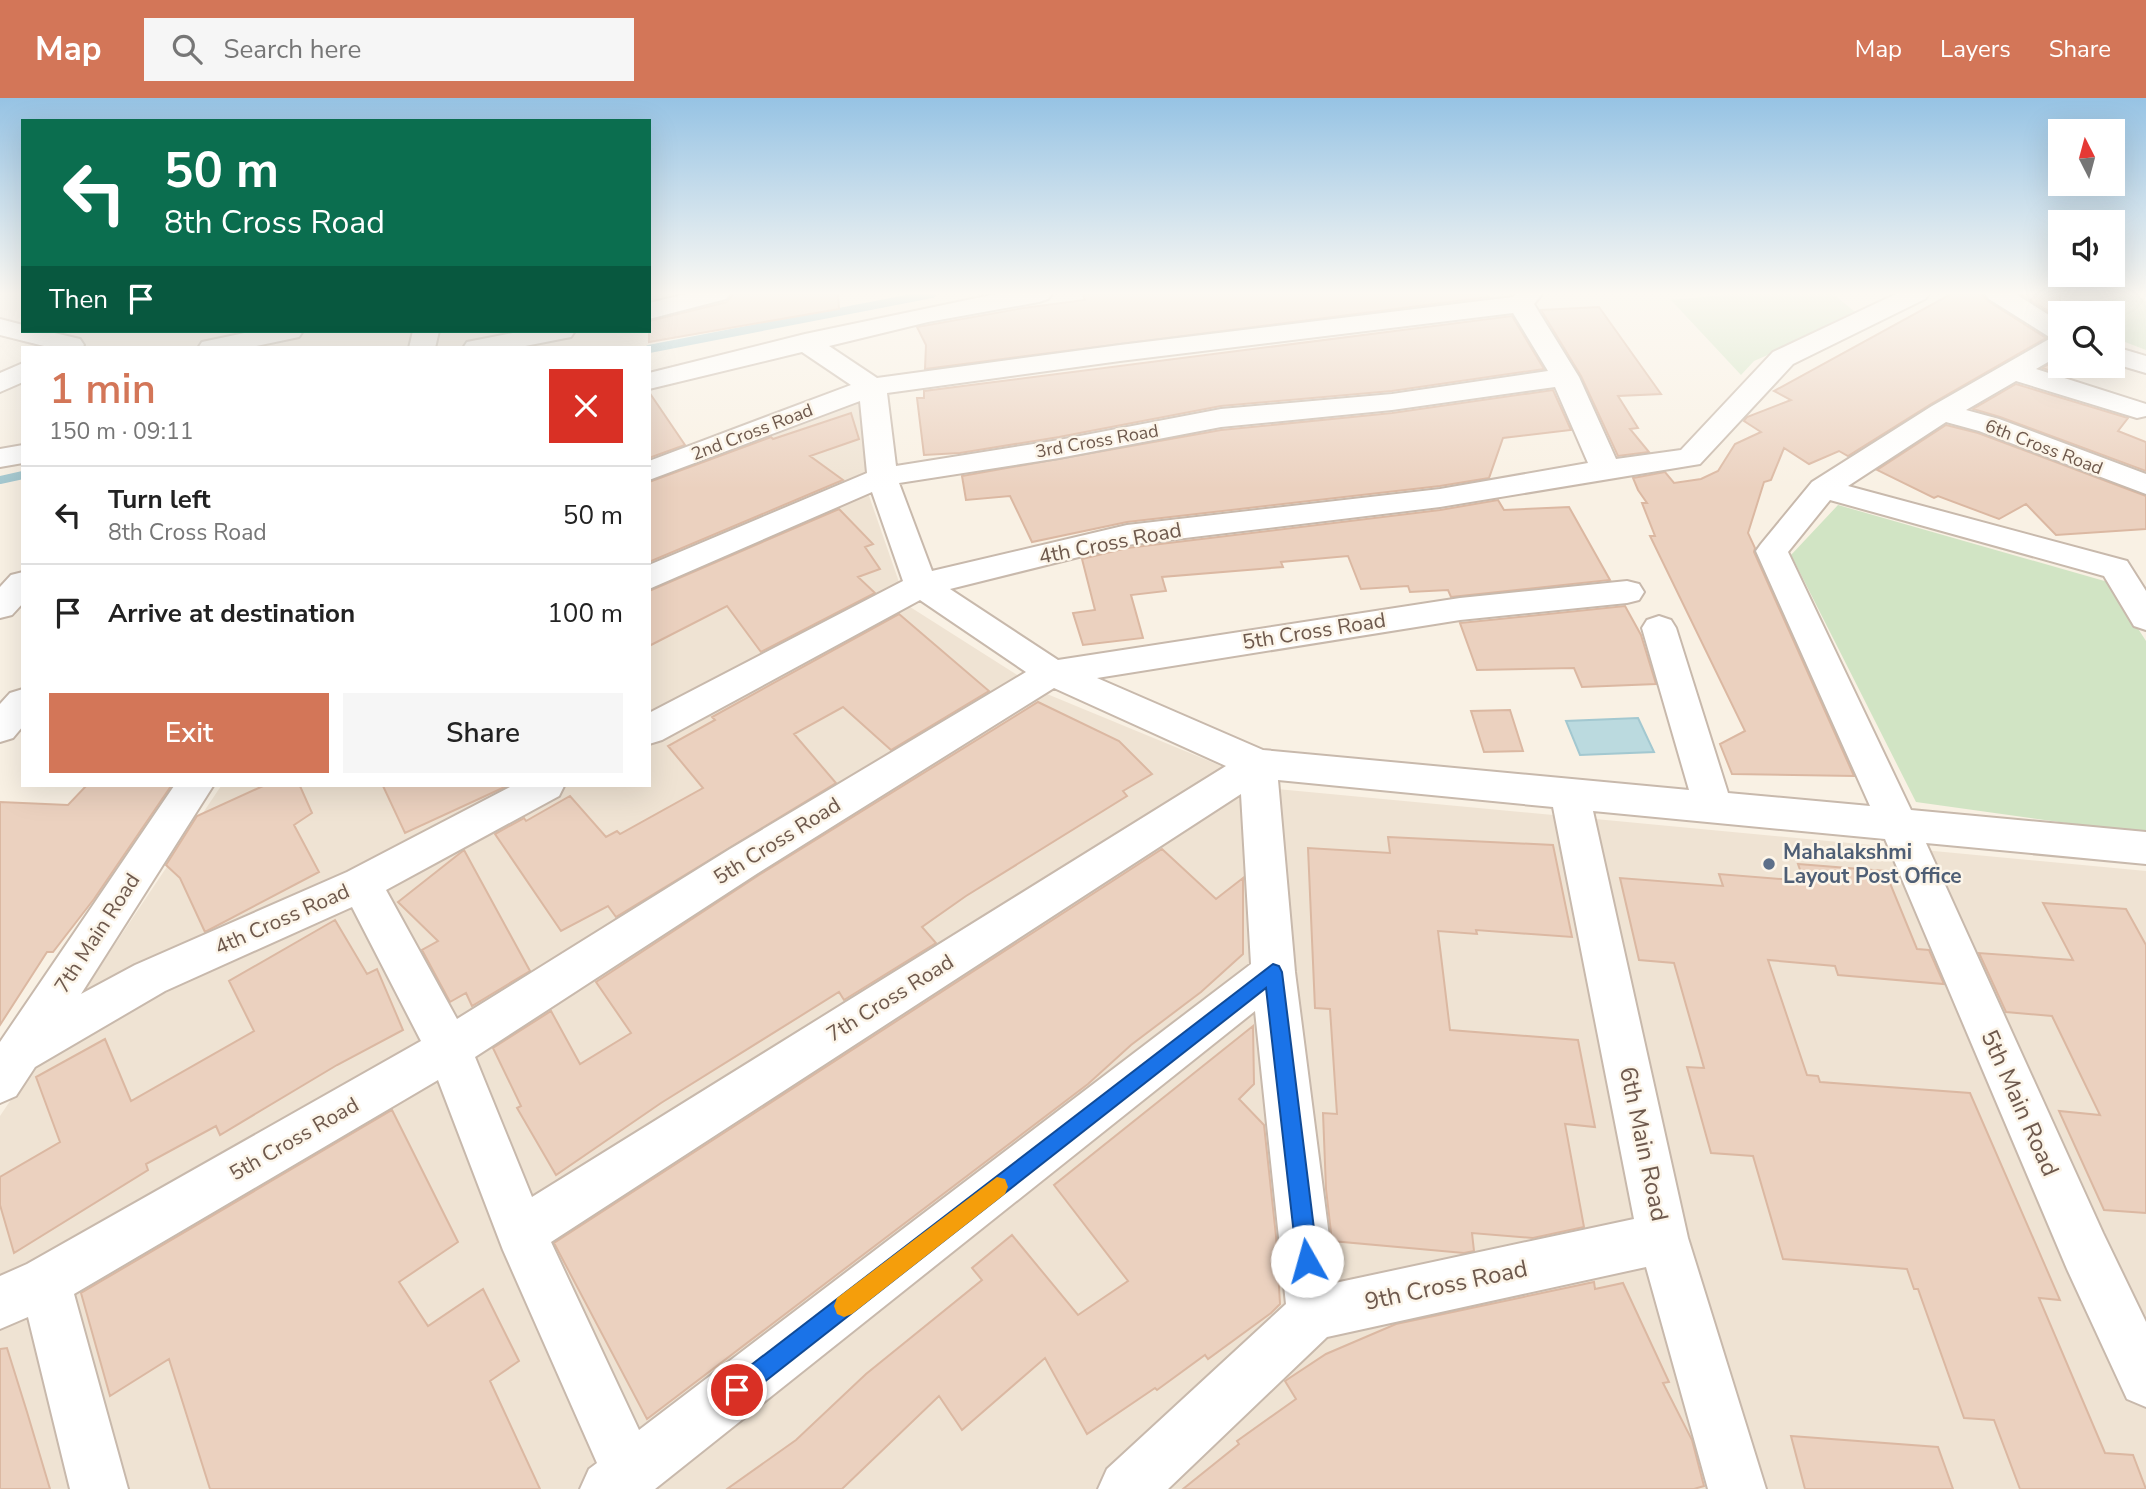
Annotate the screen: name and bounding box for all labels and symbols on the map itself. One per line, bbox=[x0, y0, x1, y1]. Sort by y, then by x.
north arrow bbox=[2048, 119, 2124, 196]
street label: 2nd Cross Road bbox=[688, 398, 816, 466]
street label: 6th Cross Road bbox=[1982, 414, 2106, 480]
street label: 3rd Cross Road bbox=[1034, 418, 1160, 464]
street label: 4th Cross Road bbox=[1036, 515, 1184, 571]
street label: 5th Cross Road bbox=[1240, 606, 1388, 656]
street label: 5th Cross Road bbox=[708, 791, 846, 891]
place label: Mahalakshmi Layout Post Office bbox=[1783, 838, 1962, 890]
marker: Mahalakshmi Layout Post Office bbox=[1761, 856, 1777, 872]
street label: 7th Main Road bbox=[48, 868, 146, 998]
street label: 4th Cross Road bbox=[210, 877, 354, 961]
street label: 7th Cross Road bbox=[821, 948, 959, 1048]
street label: 5th Main Road bbox=[1973, 1025, 2067, 1181]
street label: 6th Main Road bbox=[1612, 1064, 1676, 1224]
street label: 5th Cross Road bbox=[224, 1091, 364, 1187]
position arrow bbox=[1270, 1224, 1344, 1298]
street label: 9th Cross Road bbox=[1362, 1252, 1530, 1318]
pin bbox=[707, 1360, 767, 1420]

